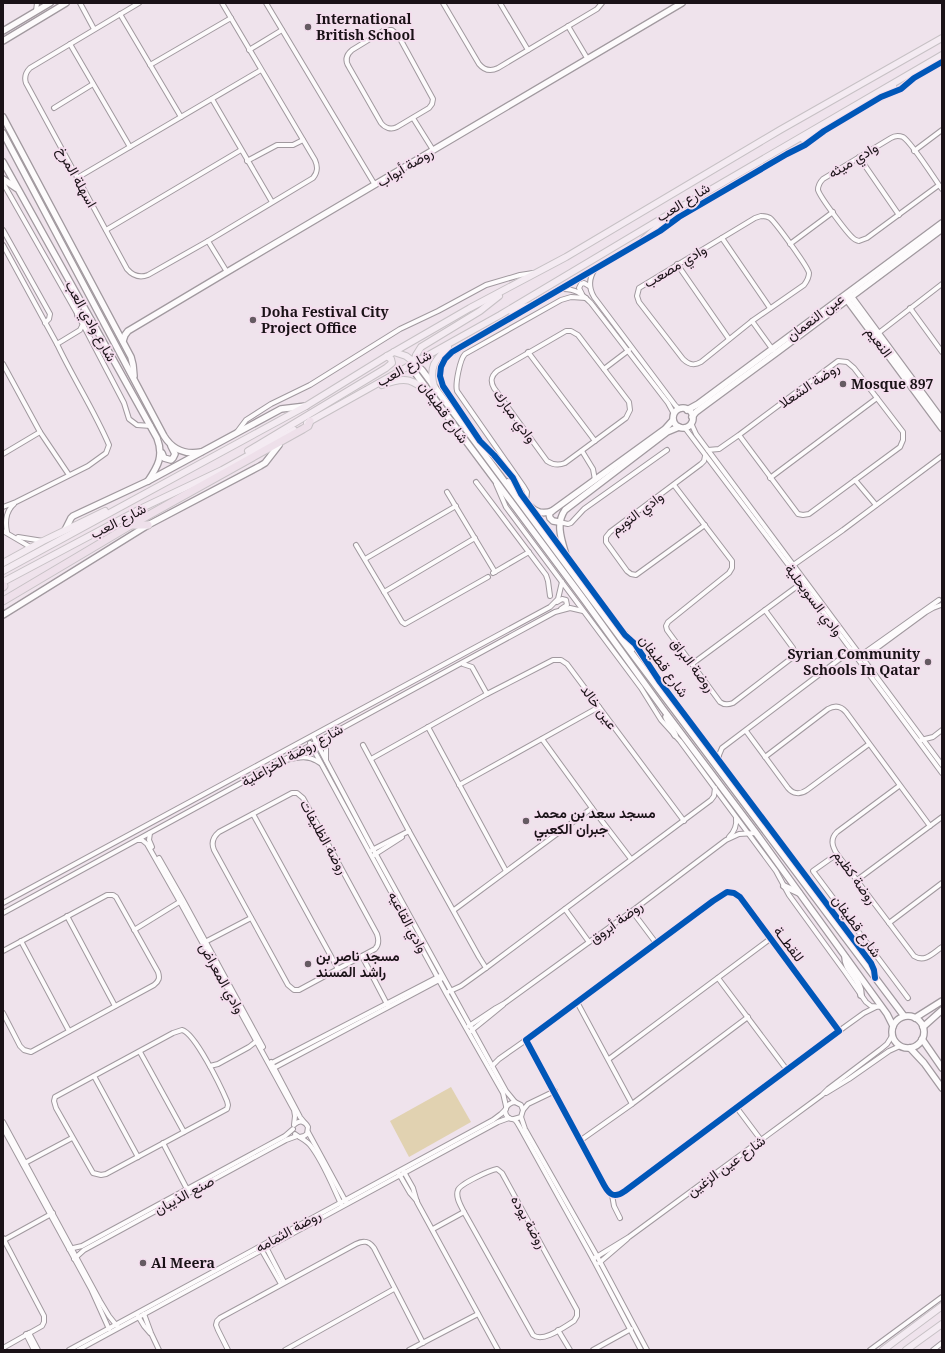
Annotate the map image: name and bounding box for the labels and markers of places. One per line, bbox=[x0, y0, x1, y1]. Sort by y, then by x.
place label: International British School bbox=[316, 9, 415, 44]
marker: International British School bbox=[303, 22, 313, 32]
place label: Doha Festival City Project Office bbox=[261, 302, 390, 337]
marker: Doha Festival City Project Office bbox=[248, 315, 258, 325]
place label: Mosque 897 bbox=[851, 374, 934, 393]
marker: Mosque 897 bbox=[838, 379, 848, 389]
place label: Syrian Community Schools In Qatar bbox=[787, 644, 921, 679]
marker: Syrian Community Schools In Qatar bbox=[923, 657, 933, 667]
place label: مسجد سعد بن محمد جبران الكعبي bbox=[534, 803, 656, 841]
marker: مسجد سعد بن محمد جبران الكعبي bbox=[521, 816, 531, 826]
place label: مسجد ناصر بن راشد المسند bbox=[316, 946, 400, 981]
marker: مسجد ناصر بن راشد المسند bbox=[303, 959, 313, 969]
place label: Al Meera bbox=[151, 1253, 215, 1272]
marker: Al Meera bbox=[138, 1258, 148, 1268]

